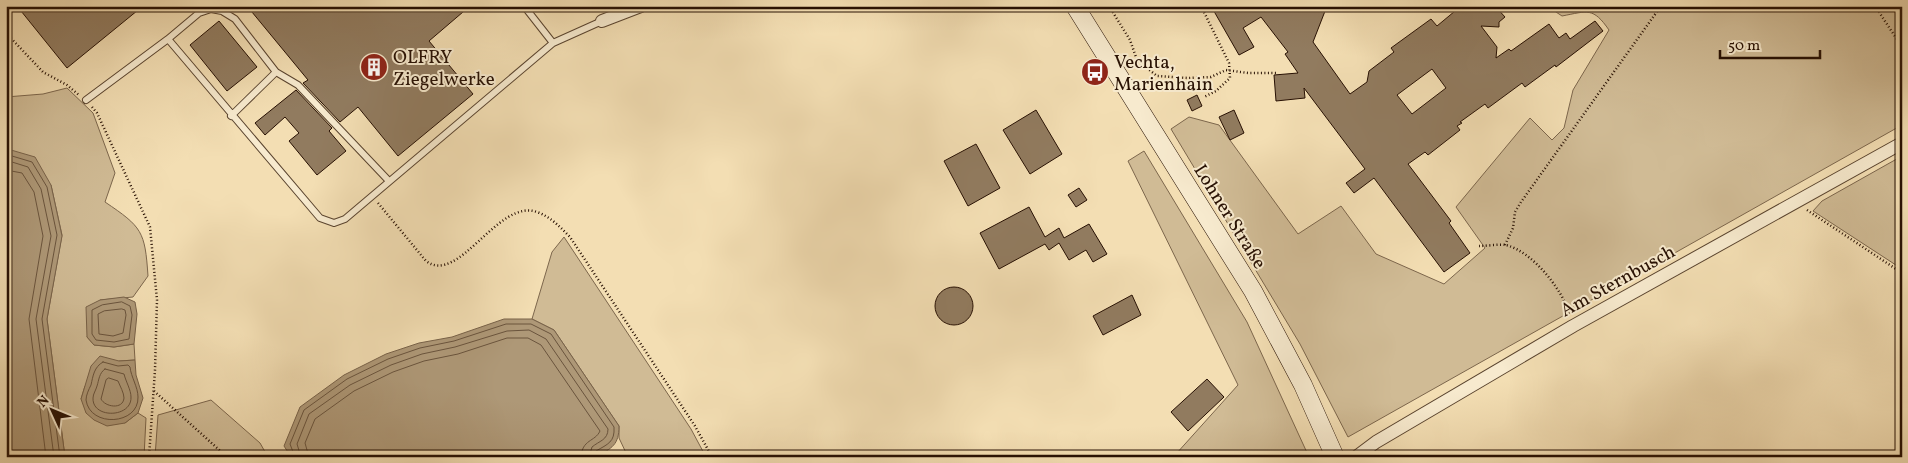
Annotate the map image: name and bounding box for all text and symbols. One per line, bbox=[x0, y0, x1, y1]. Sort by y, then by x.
scale bar bbox=[1720, 28, 1820, 60]
text: 50 m bbox=[1728, 36, 1760, 57]
place label: OLFRY Ziegelwerke bbox=[393, 45, 495, 93]
place label: Vechta, Marienhain bbox=[1114, 50, 1213, 98]
building icon: OLFRY Ziegelwerke bbox=[359, 52, 389, 82]
bus stop icon: Vechta, Marienhain bbox=[1080, 57, 1110, 87]
street label: Lohner Straße bbox=[1187, 160, 1272, 274]
street label: Am Sternbusch bbox=[1556, 239, 1680, 324]
north arrow bbox=[28, 386, 78, 436]
text: N bbox=[33, 392, 54, 412]

